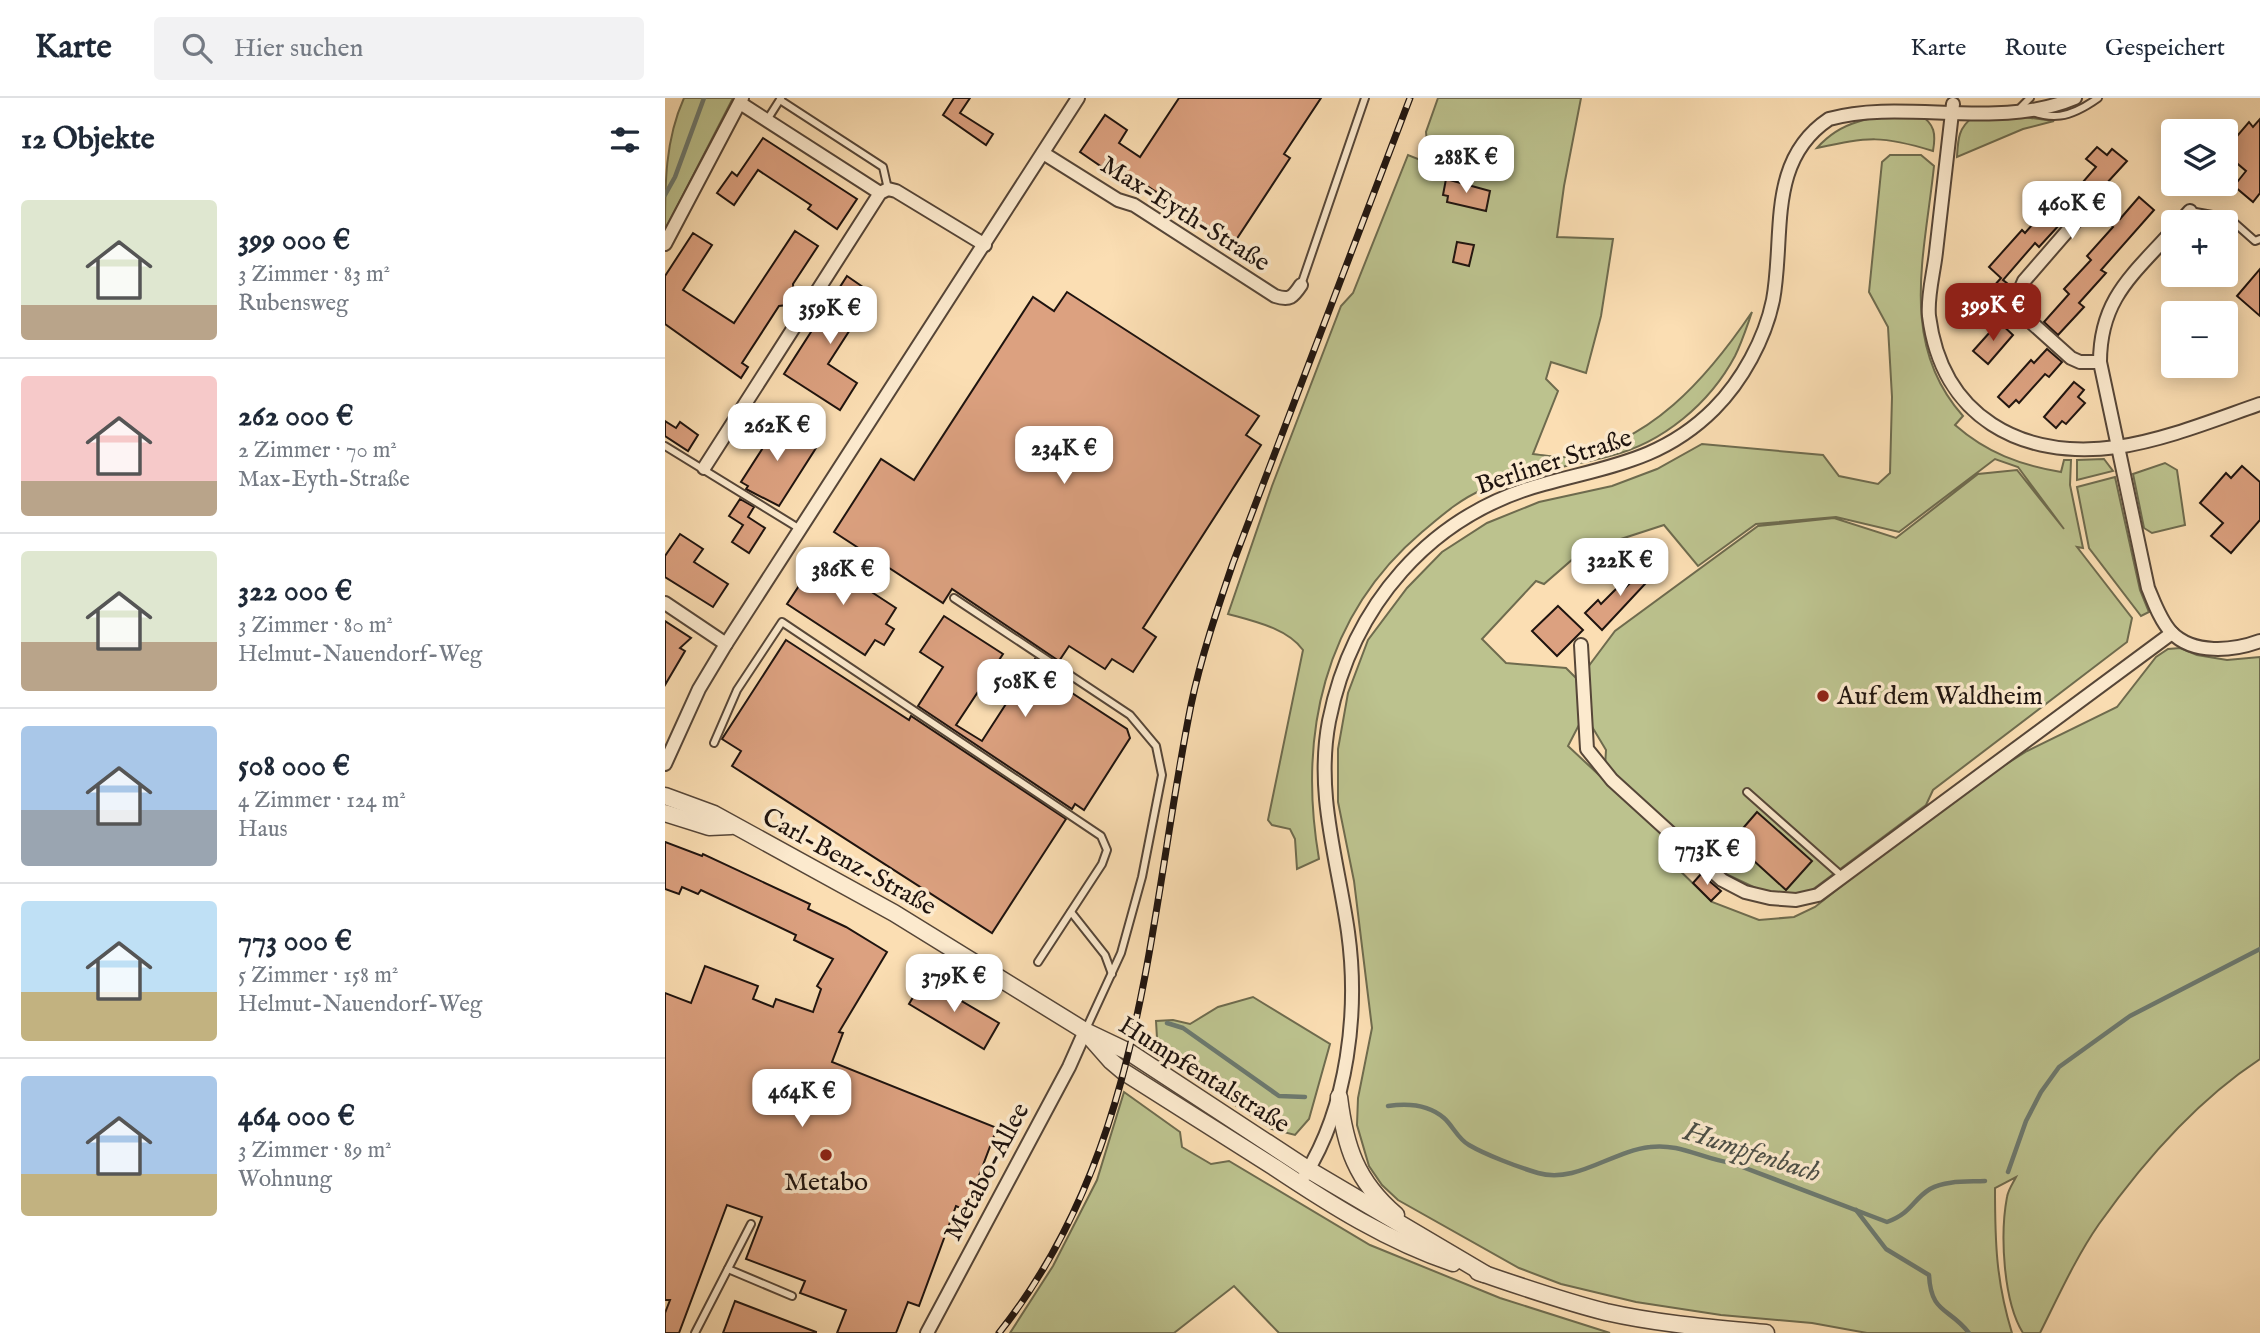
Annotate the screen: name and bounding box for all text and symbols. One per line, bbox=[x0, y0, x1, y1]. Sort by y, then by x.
search box bbox=[154, 17, 644, 80]
text: Karte bbox=[35, 27, 112, 69]
icon: search bbox=[178, 29, 216, 67]
text: Hier suchen bbox=[234, 32, 363, 65]
text: Karte bbox=[1911, 33, 1966, 64]
text: Route bbox=[2004, 33, 2067, 64]
text: Gespeichert bbox=[2105, 33, 2225, 64]
map controls bbox=[2161, 119, 2238, 378]
button: layers bbox=[2161, 119, 2238, 196]
text: 12 Objekte bbox=[21, 121, 155, 159]
icon: filters bbox=[606, 121, 644, 159]
pin: 288K € bbox=[1409, 136, 1523, 195]
text: 288K € bbox=[1434, 143, 1498, 172]
street label: Max-Eyth-Straße bbox=[1094, 149, 1276, 279]
pin: 460K € bbox=[2015, 181, 2129, 241]
text: 460K € bbox=[2038, 189, 2106, 218]
button: + bbox=[2161, 210, 2238, 287]
text: 399 000 € bbox=[238, 222, 350, 260]
icon: home bbox=[77, 228, 161, 312]
text: 3 Zimmer · 83 m² bbox=[238, 260, 390, 289]
pin: 399K € bbox=[1936, 284, 2050, 343]
pin: 359K € bbox=[773, 286, 887, 346]
text: Rubensweg bbox=[238, 289, 349, 318]
text: 399K € bbox=[1961, 291, 2025, 320]
text: 359K € bbox=[799, 294, 861, 323]
button: − bbox=[2161, 301, 2238, 378]
text: 262 000 € bbox=[238, 398, 354, 436]
icon: home bbox=[77, 404, 161, 488]
pin: 262K € bbox=[720, 404, 834, 463]
text: 262K € bbox=[744, 411, 810, 440]
street label: Berliner Straße bbox=[1472, 421, 1636, 503]
pin: 234K € bbox=[1007, 426, 1121, 486]
text: 234K € bbox=[1031, 434, 1097, 463]
text: 2 Zimmer · 70 m² bbox=[238, 436, 397, 465]
text: Max-Eyth-Straße bbox=[238, 465, 410, 494]
pin: 322K € bbox=[1563, 538, 1677, 598]
text: 322K € bbox=[1587, 546, 1653, 575]
pin: 386K € bbox=[786, 547, 900, 607]
text: 386K € bbox=[812, 555, 874, 584]
text: 322 000 € bbox=[238, 573, 352, 611]
icon: home bbox=[77, 579, 161, 663]
text: 3 Zimmer · 80 m² bbox=[238, 611, 393, 640]
text: Helmut-Nauendorf-Weg bbox=[238, 640, 482, 669]
pin: 508K € bbox=[968, 660, 1082, 719]
text: 508K € bbox=[993, 667, 1057, 696]
place label: Auf dem Waldheim bbox=[1836, 680, 2043, 713]
marker: Auf dem Waldheim bbox=[1815, 688, 1831, 704]
text: 508 000 € bbox=[238, 748, 350, 786]
icon: home bbox=[77, 754, 161, 838]
text: 4 Zimmer · 124 m² bbox=[238, 786, 406, 815]
street label: Carl-Benz-Straße bbox=[756, 801, 942, 923]
text: Haus bbox=[238, 815, 288, 844]
pin: 773K € bbox=[1650, 828, 1764, 887]
text: 773K € bbox=[1674, 835, 1740, 864]
text: 773 000 € bbox=[238, 923, 352, 961]
icon: home bbox=[77, 929, 161, 1013]
pin: 379K € bbox=[897, 954, 1011, 1014]
text: 5 Zimmer · 158 m² bbox=[238, 961, 398, 990]
text: 379K € bbox=[922, 962, 986, 991]
text: Helmut-Nauendorf-Weg bbox=[238, 990, 482, 1019]
street label: Humpfentalstraße bbox=[1112, 1009, 1296, 1141]
pin: 464K € bbox=[745, 1070, 859, 1129]
text: 464K € bbox=[768, 1077, 836, 1106]
street label: Metabo-Allee bbox=[937, 1097, 1037, 1247]
text: 464 000 € bbox=[238, 1098, 355, 1136]
icon: home bbox=[77, 1104, 161, 1188]
water label: Humpfenbach bbox=[1678, 1114, 1825, 1192]
text: 3 Zimmer · 89 m² bbox=[238, 1136, 392, 1165]
marker: Metabo bbox=[818, 1147, 834, 1163]
text: Wohnung bbox=[238, 1165, 332, 1194]
place label: Metabo bbox=[784, 1166, 868, 1199]

